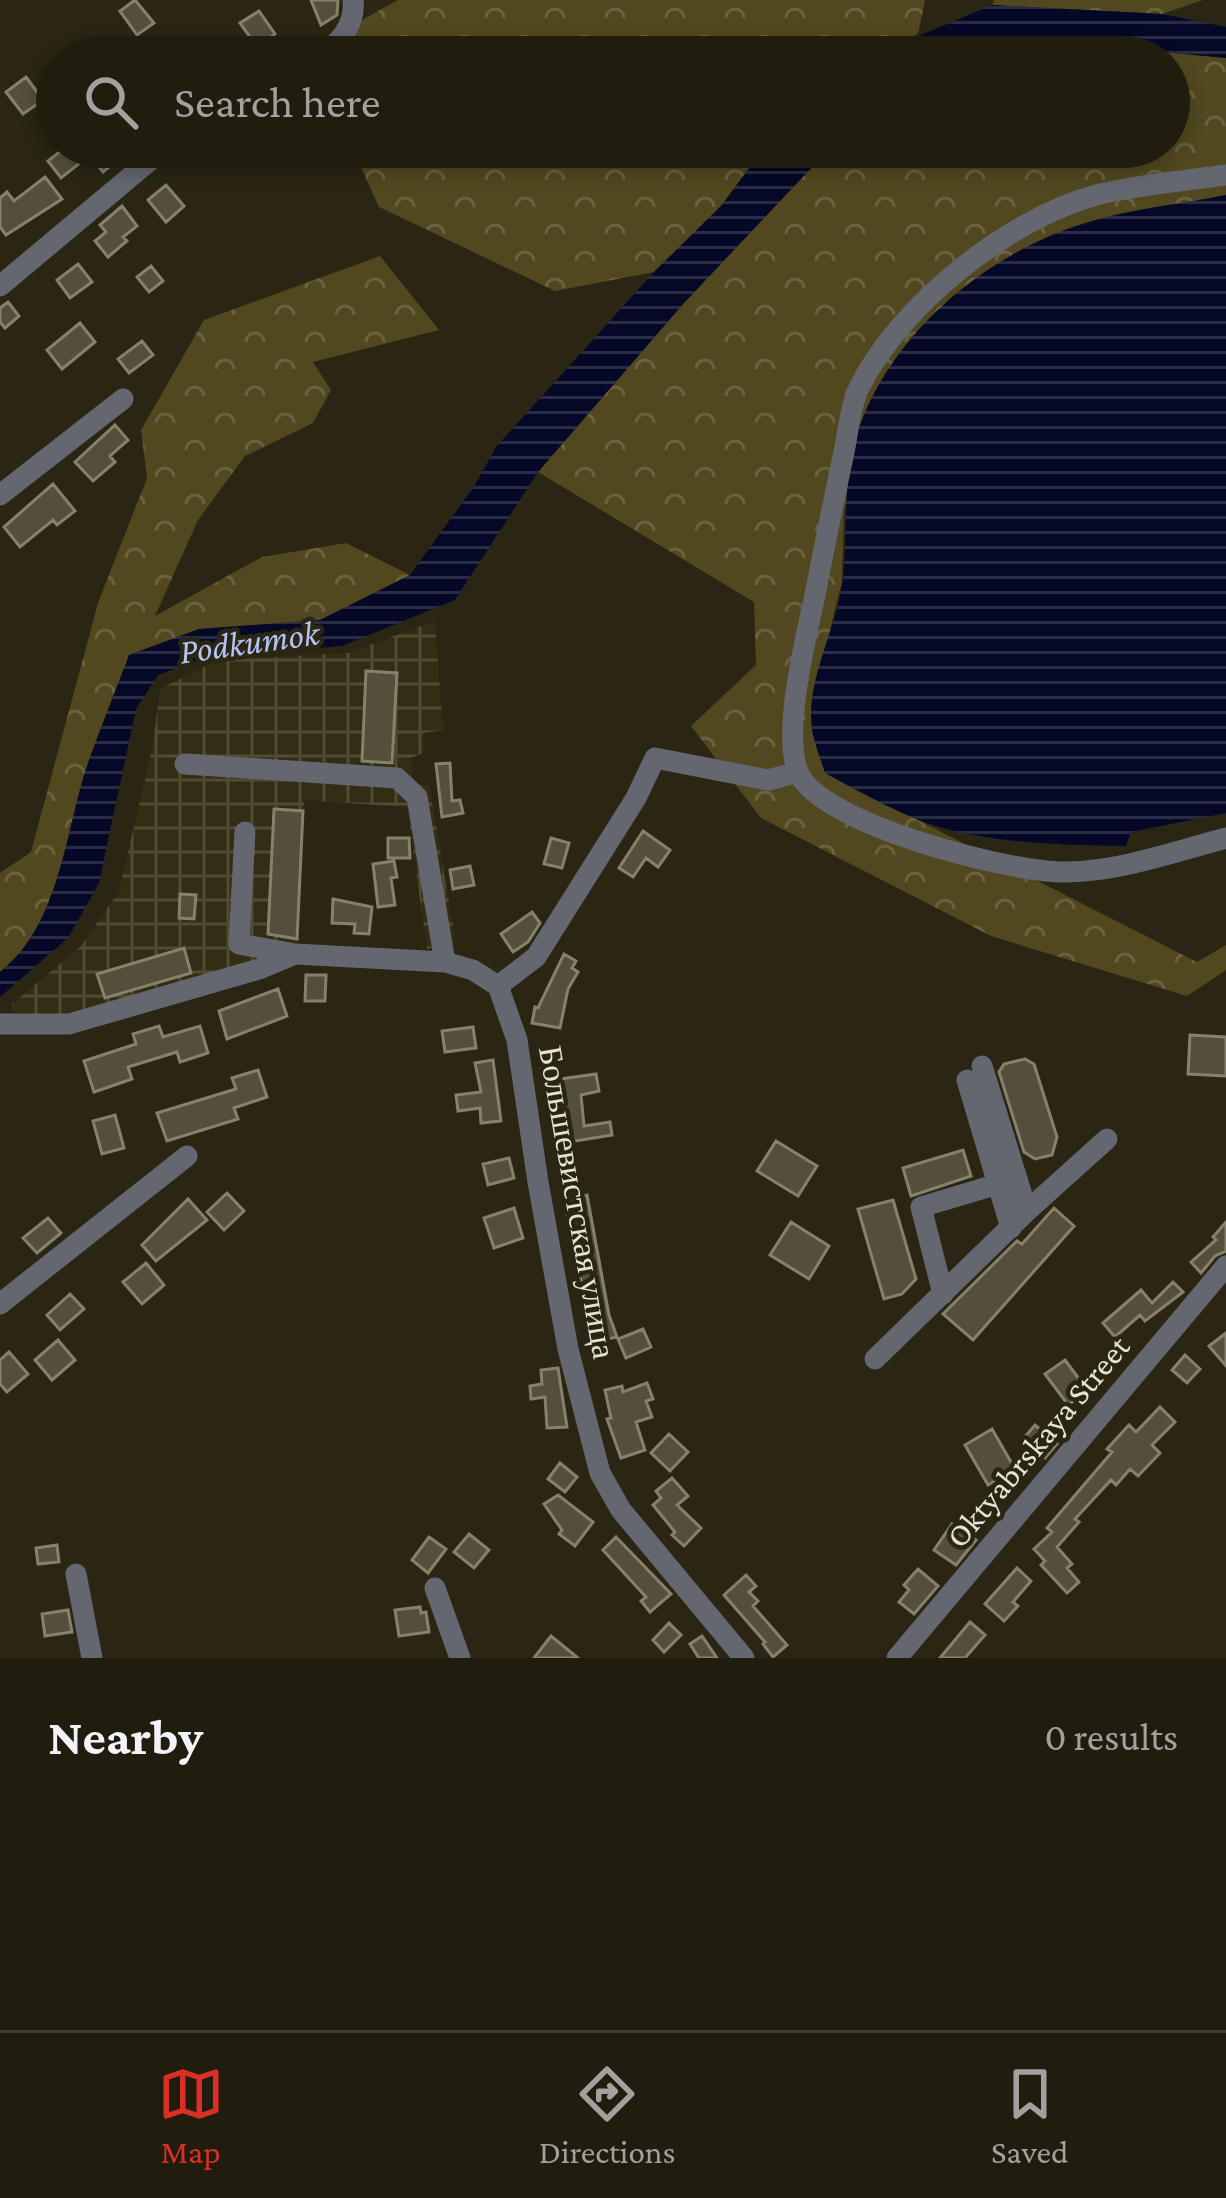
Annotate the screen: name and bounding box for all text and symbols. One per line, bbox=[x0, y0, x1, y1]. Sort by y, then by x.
search box bbox=[36, 36, 1190, 168]
icon: search bbox=[78, 69, 144, 135]
text: Search here bbox=[174, 77, 381, 127]
water label: Podkumok bbox=[177, 612, 323, 672]
street label: Большевистская улица bbox=[532, 1043, 623, 1362]
street label: Oktyabrskaya Street bbox=[938, 1327, 1137, 1555]
text: Nearby bbox=[48, 1708, 203, 1765]
text: 0 results bbox=[1044, 1715, 1178, 1758]
tab: Map bbox=[158, 2061, 224, 2170]
tab: Directions bbox=[539, 2061, 676, 2170]
tab: Saved bbox=[991, 2061, 1068, 2170]

